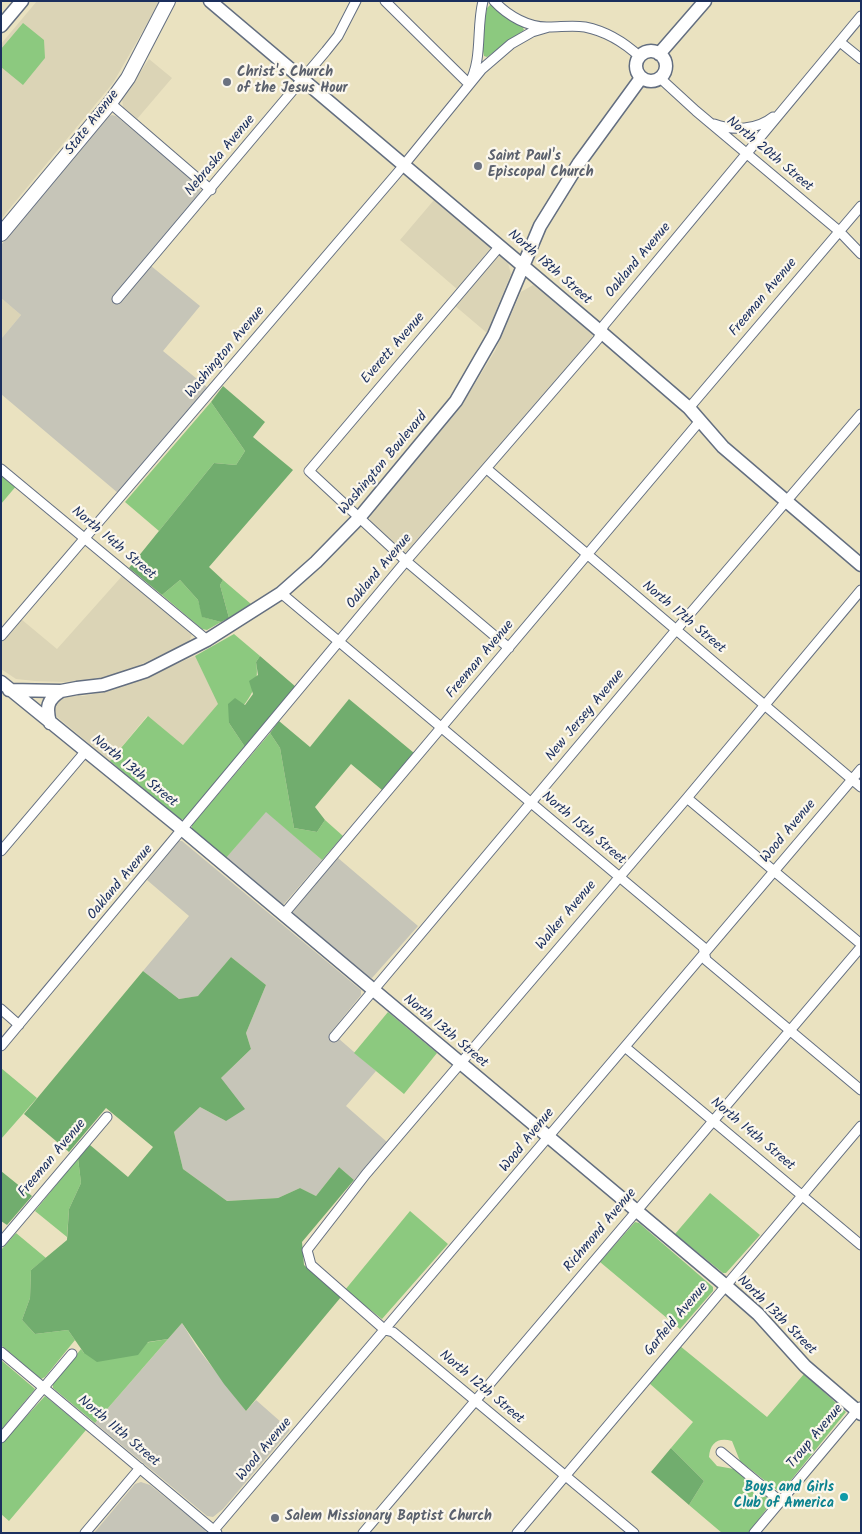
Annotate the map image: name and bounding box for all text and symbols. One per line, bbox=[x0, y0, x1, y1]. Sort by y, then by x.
place label: Christ's Church of the Jesus Hour bbox=[237, 66, 348, 98]
marker: Christ's Church of the Jesus Hour bbox=[221, 76, 233, 88]
street label: State Avenue bbox=[62, 87, 124, 159]
street label: Nebraska Avenue bbox=[182, 112, 260, 200]
street label: North 20th Street bbox=[722, 114, 816, 196]
place label: Saint Paul's Episcopal Church bbox=[488, 150, 594, 182]
marker: Saint Paul's Episcopal Church bbox=[472, 160, 484, 172]
street label: Oakland Avenue bbox=[603, 220, 675, 302]
street label: North 18th Street bbox=[504, 227, 594, 309]
street label: Freeman Avenue bbox=[727, 256, 801, 340]
street label: Washington Avenue bbox=[183, 304, 269, 402]
street label: Everett Avenue bbox=[358, 310, 430, 388]
street label: Washington Boulevard bbox=[336, 409, 432, 519]
street label: North 14th Street bbox=[67, 504, 159, 584]
street label: Oakland Avenue bbox=[344, 531, 416, 613]
street label: North 17th Street bbox=[638, 578, 728, 658]
street label: Freeman Avenue bbox=[444, 618, 518, 702]
street label: New Jersey Avenue bbox=[543, 667, 629, 765]
street label: North 13th Street bbox=[88, 732, 180, 812]
street label: North 15th Street bbox=[537, 789, 629, 869]
street label: Wood Avenue bbox=[758, 797, 820, 867]
street label: Oakland Avenue bbox=[85, 842, 157, 924]
street label: Walker Avenue bbox=[533, 878, 601, 954]
street label: North 13th Street bbox=[399, 992, 491, 1072]
street label: North 14th Street bbox=[706, 1095, 798, 1175]
street label: Wood Avenue bbox=[497, 1106, 559, 1176]
street label: Freeman Avenue bbox=[16, 1117, 90, 1201]
street label: Richmond Avenue bbox=[561, 1186, 641, 1276]
street label: North 13th Street bbox=[733, 1273, 819, 1359]
street label: Garfield Avenue bbox=[641, 1280, 713, 1360]
street label: North 12th Street bbox=[435, 1348, 527, 1428]
street label: North 11th Street bbox=[74, 1393, 162, 1471]
street label: Troup Avenue bbox=[784, 1401, 848, 1473]
street label: Wood Avenue bbox=[234, 1415, 296, 1485]
place label: Boys and Girls Club of America bbox=[734, 1481, 834, 1514]
marker: Boys and Girls Club of America bbox=[838, 1491, 850, 1503]
place label: Salem Missionary Baptist Church bbox=[285, 1510, 492, 1526]
marker: Salem Missionary Baptist Church bbox=[269, 1512, 281, 1524]

